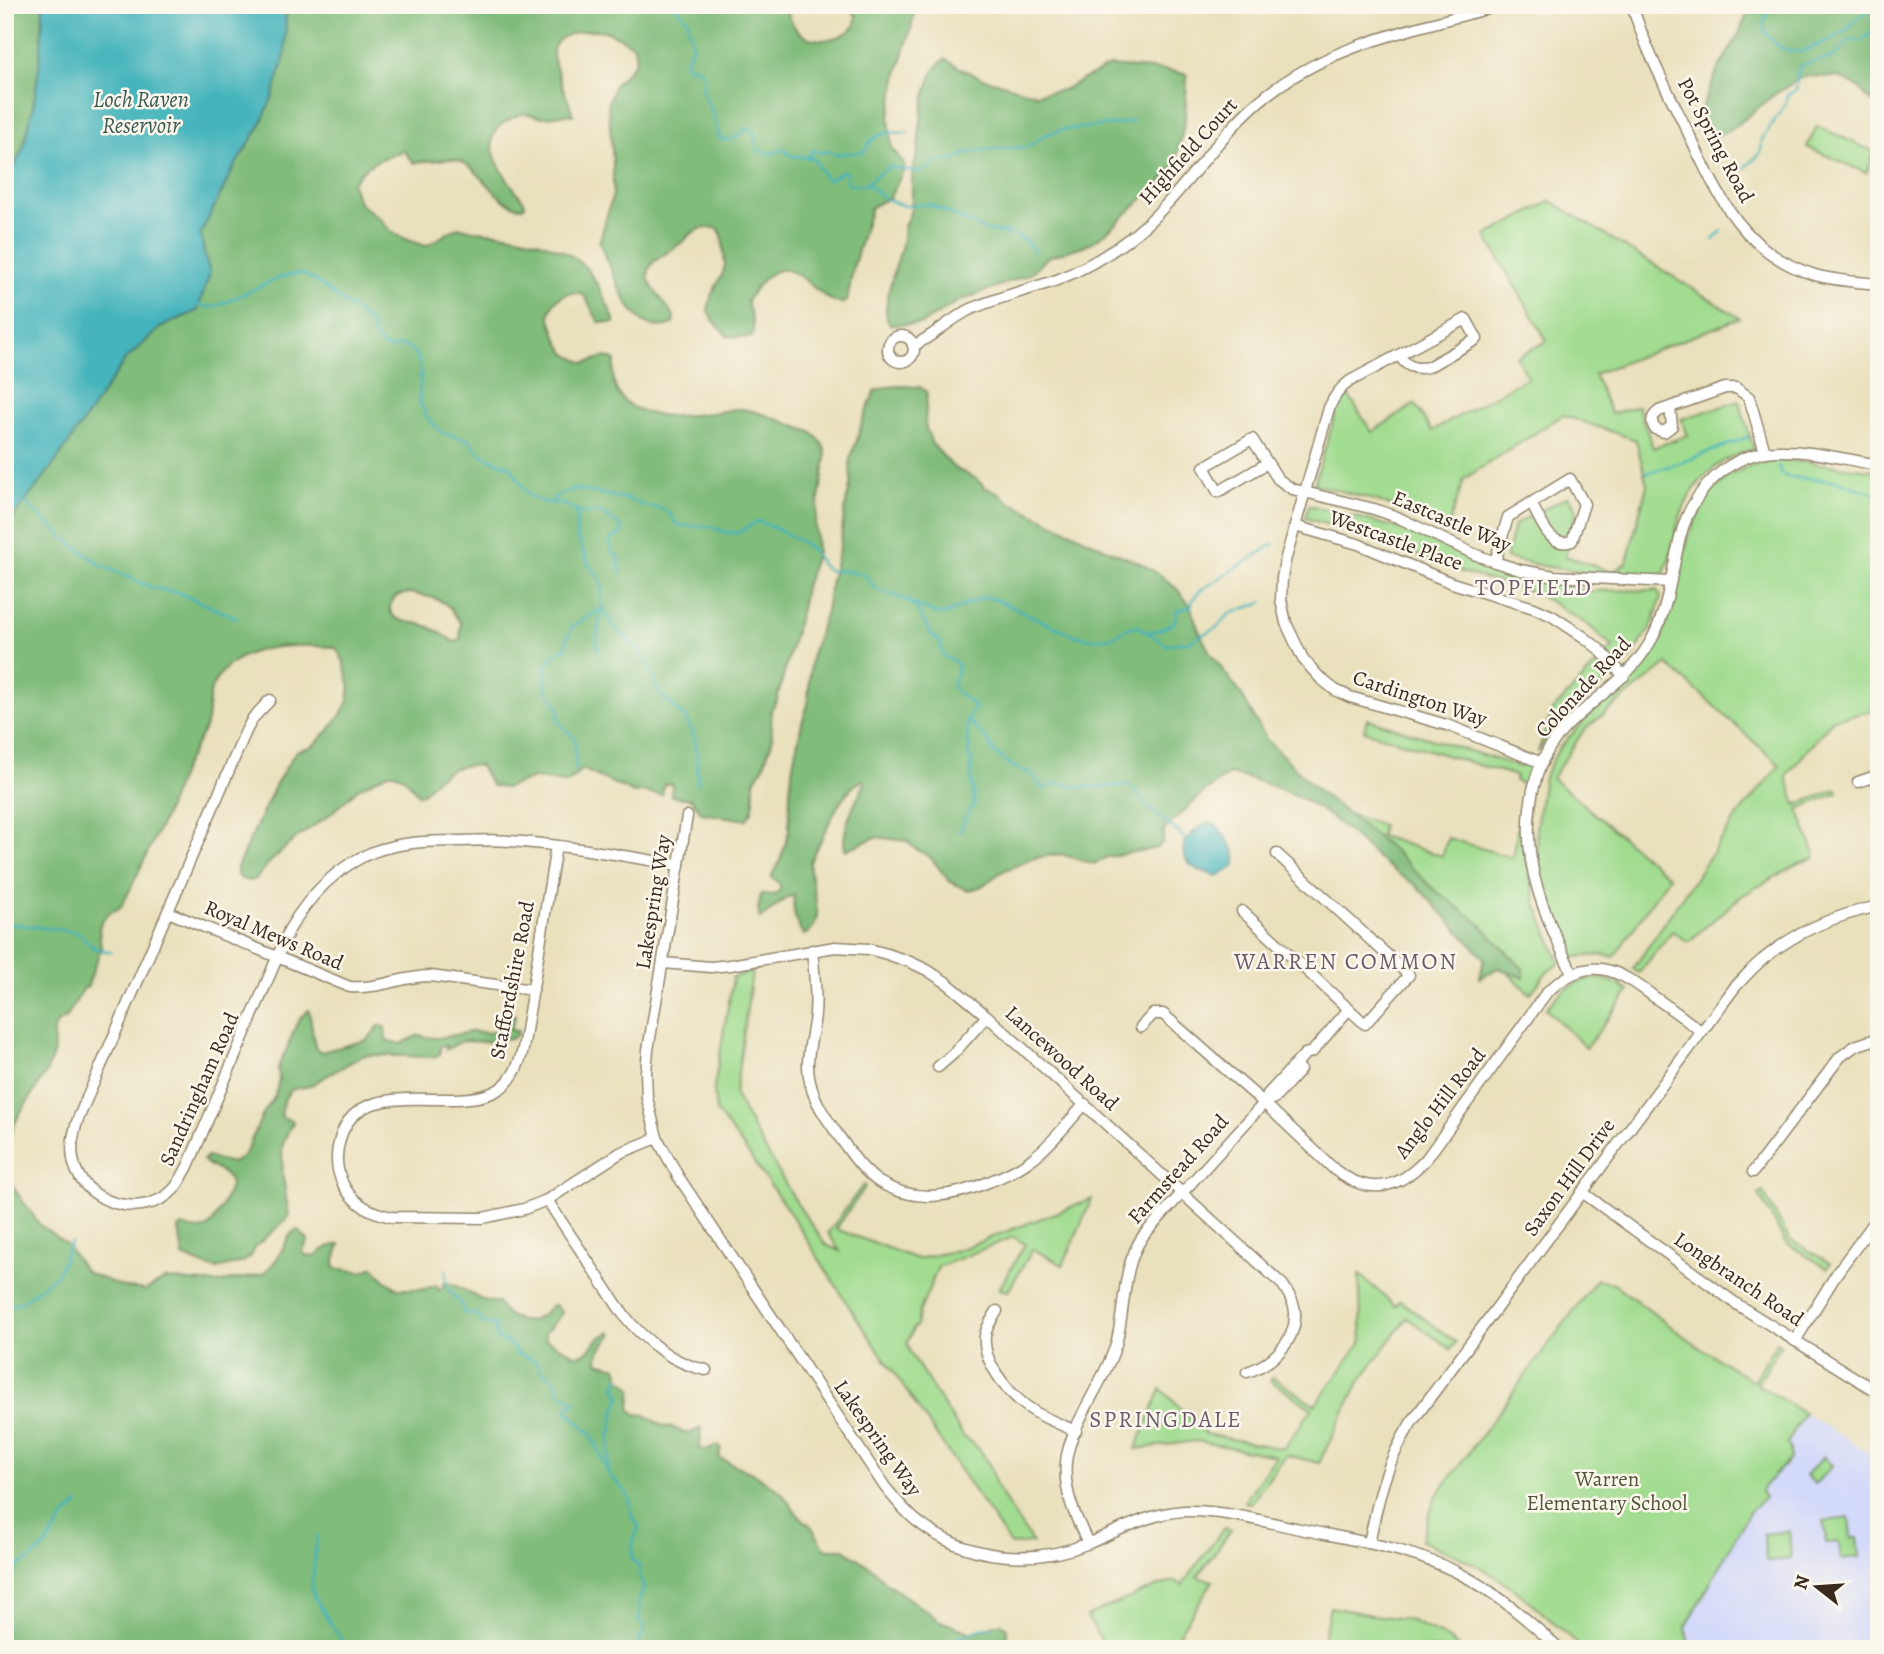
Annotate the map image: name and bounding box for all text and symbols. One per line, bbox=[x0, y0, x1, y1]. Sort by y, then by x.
street label: Pot Spring Road bbox=[1671, 72, 1761, 208]
water label: Loch Raven Reservoir bbox=[93, 84, 189, 141]
street label: Highfield Court bbox=[1132, 91, 1244, 211]
street label: Eastcastle Way bbox=[1388, 483, 1516, 559]
street label: Westcastle Place bbox=[1325, 503, 1466, 577]
district label: TOPFIELD bbox=[1475, 572, 1593, 603]
street label: Colonade Road bbox=[1529, 630, 1638, 744]
street label: Cardington Way bbox=[1349, 663, 1491, 733]
street label: Lakespring Way bbox=[629, 832, 678, 971]
street label: Royal Mews Road bbox=[200, 893, 348, 977]
street label: Staffordshire Road bbox=[483, 898, 541, 1062]
district label: WARREN COMMON bbox=[1233, 946, 1458, 977]
street label: Lancewood Road bbox=[999, 999, 1126, 1117]
street label: Sandringham Road bbox=[153, 1007, 246, 1170]
street label: Anglo Hill Road bbox=[1387, 1041, 1493, 1165]
street label: Farmstead Road bbox=[1121, 1107, 1235, 1230]
street label: Saxon Hill Drive bbox=[1517, 1112, 1621, 1242]
street label: Longbranch Road bbox=[1669, 1225, 1810, 1333]
street label: Lakespring Way bbox=[827, 1374, 929, 1502]
district label: SPRINGDALE bbox=[1089, 1404, 1243, 1435]
park label: Warren Elementary School bbox=[1527, 1465, 1687, 1517]
north arrow bbox=[1783, 1552, 1853, 1622]
text: N bbox=[1787, 1572, 1816, 1593]

